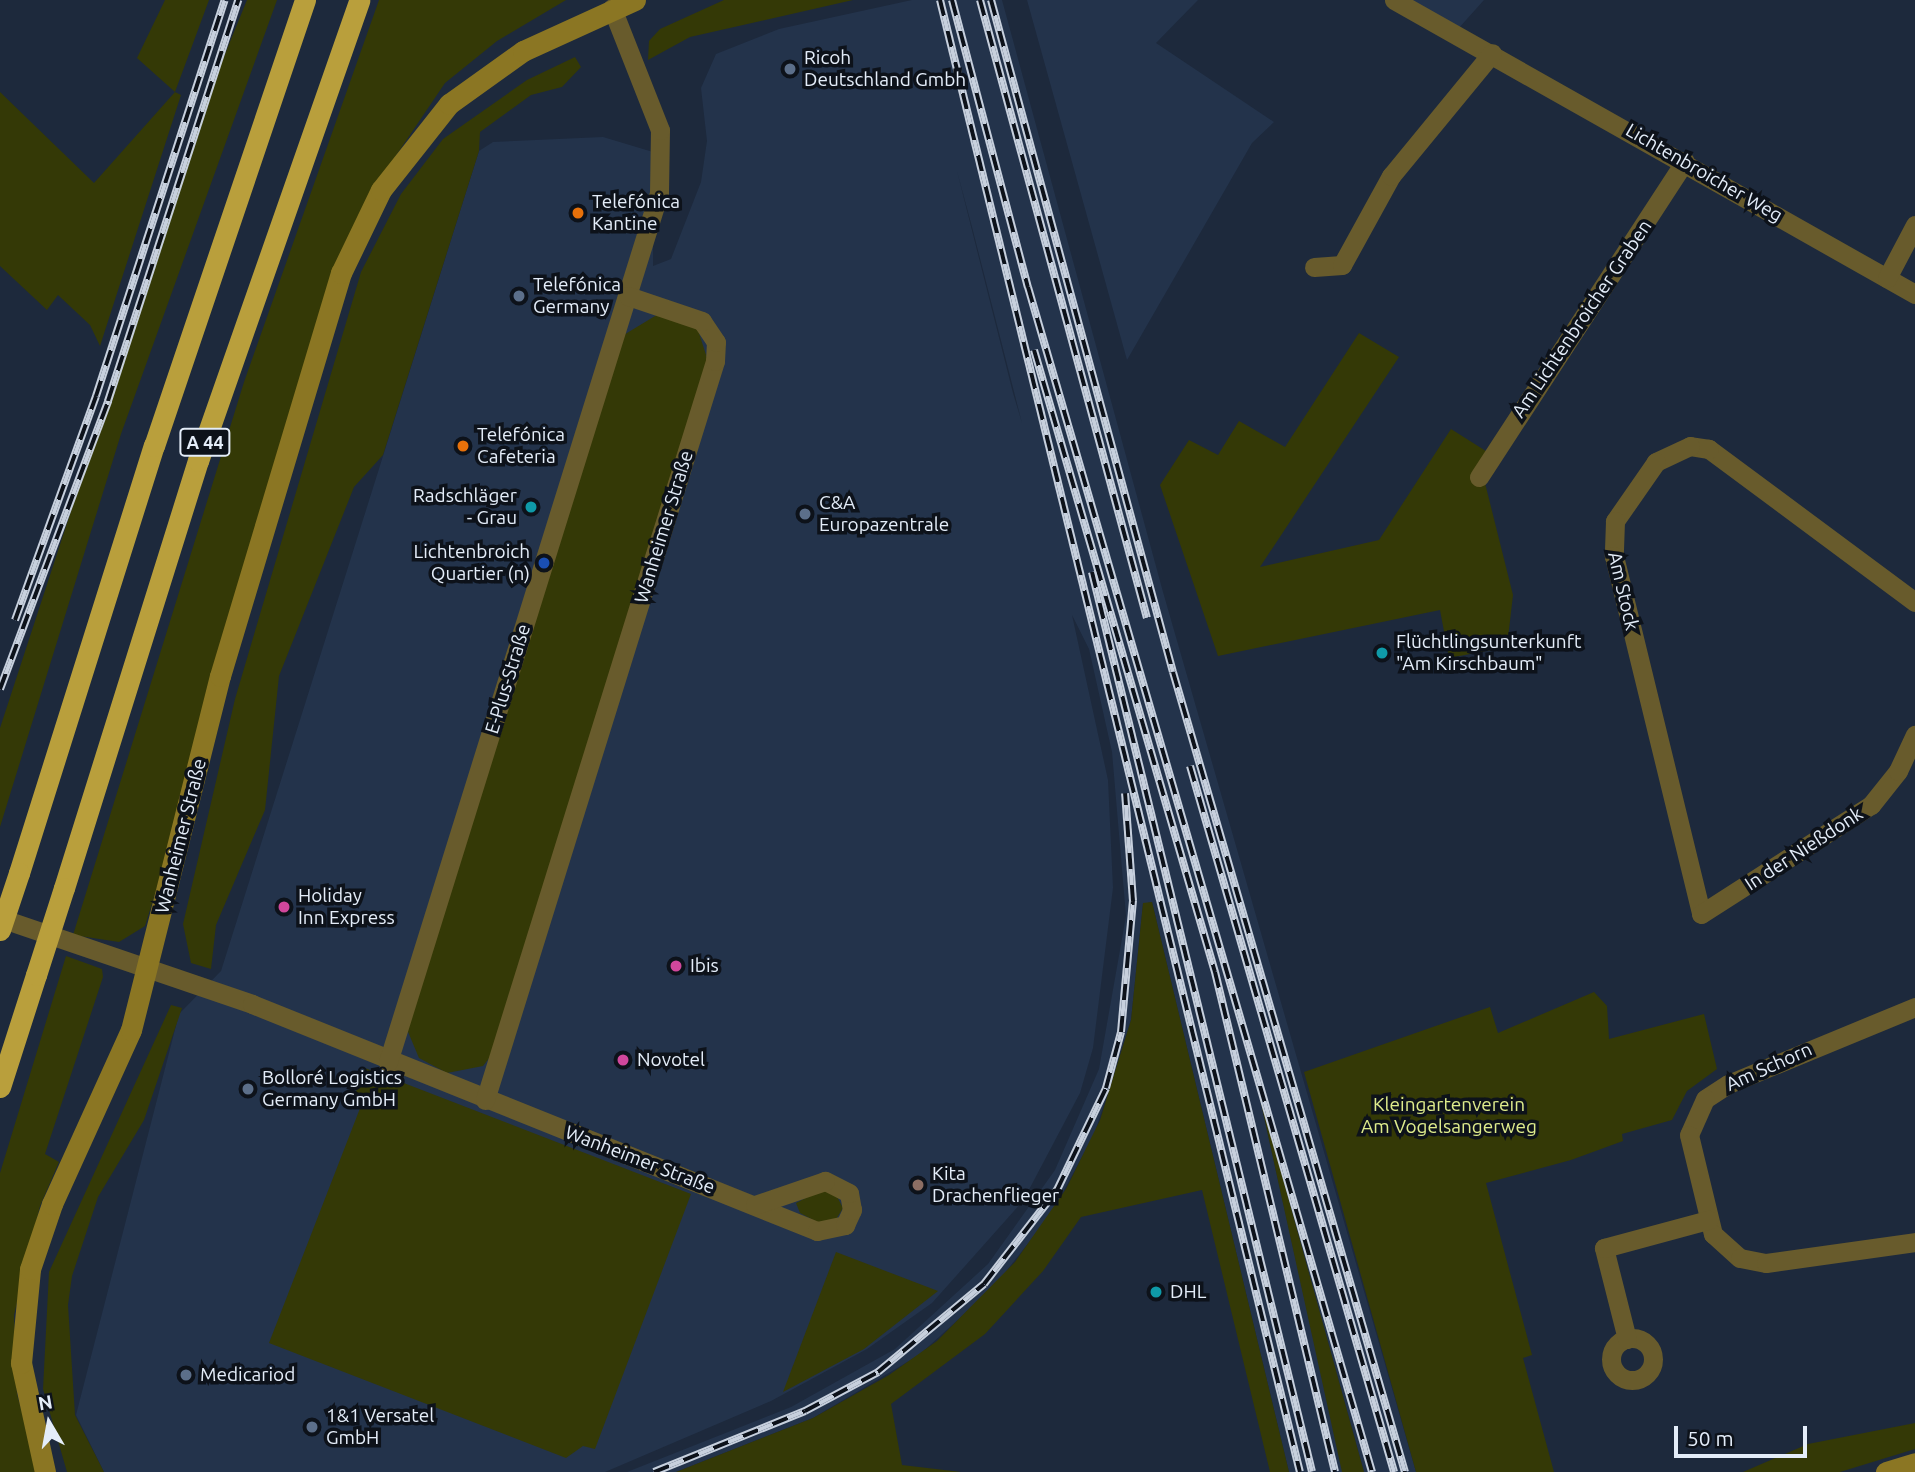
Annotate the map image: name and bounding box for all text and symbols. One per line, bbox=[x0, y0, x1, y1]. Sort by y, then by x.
place label: Ricoh Deutschland Gmbh bbox=[804, 47, 966, 91]
marker: Ricoh Deutschland Gmbh bbox=[782, 61, 798, 77]
street label: Lichtenbroicher Weg bbox=[1622, 119, 1786, 227]
place label: Telefónica Kantine bbox=[592, 191, 680, 235]
marker: Telefónica Kantine bbox=[570, 205, 586, 221]
street label: Am Lichtenbroicher Graben bbox=[1507, 216, 1657, 422]
place label: Telefónica Germany bbox=[533, 274, 621, 318]
marker: Telefónica Germany bbox=[511, 288, 527, 304]
place label: Telefónica Cafeteria bbox=[477, 424, 565, 468]
road number: A 44 bbox=[179, 428, 231, 457]
marker: Telefónica Cafeteria bbox=[455, 438, 471, 454]
street label: Wanheimer Straße bbox=[630, 448, 698, 606]
place label: Radschläger - Grau bbox=[413, 485, 517, 529]
place label: C&A Europazentrale bbox=[819, 492, 949, 536]
marker: Radschläger - Grau bbox=[523, 499, 539, 515]
marker: C&A Europazentrale bbox=[797, 506, 813, 522]
place label: Lichtenbroich Quartier (n) bbox=[414, 541, 530, 585]
street label: Am Stock bbox=[1603, 549, 1643, 633]
marker: Lichtenbroich Quartier (n) bbox=[536, 555, 552, 571]
street label: E-Plus-Straße bbox=[481, 621, 535, 737]
place label: Flüchtlingsunterkunft "Am Kirschbaum" bbox=[1396, 631, 1581, 675]
marker: Flüchtlingsunterkunft "Am Kirschbaum" bbox=[1374, 645, 1390, 661]
street label: Wanheimer Straße bbox=[151, 756, 211, 916]
street label: In der Nießdonk bbox=[1741, 802, 1867, 896]
place label: Holiday Inn Express bbox=[298, 885, 395, 929]
marker: Holiday Inn Express bbox=[276, 899, 292, 915]
place label: Ibis bbox=[690, 955, 719, 977]
marker: Ibis bbox=[668, 958, 684, 974]
street label: Am Schorn bbox=[1722, 1038, 1816, 1096]
place label: Novotel bbox=[637, 1049, 705, 1071]
marker: Novotel bbox=[615, 1052, 631, 1068]
place label: Bolloré Logistics Germany GmbH bbox=[262, 1067, 402, 1111]
marker: Bolloré Logistics Germany GmbH bbox=[240, 1081, 256, 1097]
park label: Kleingartenverein Am Vogelsangerweg bbox=[1361, 1094, 1537, 1138]
street label: Wanheimer Straße bbox=[562, 1121, 718, 1199]
place label: Kita Drachenflieger bbox=[932, 1163, 1059, 1207]
marker: Kita Drachenflieger bbox=[910, 1177, 926, 1193]
place label: DHL bbox=[1170, 1281, 1206, 1303]
marker: DHL bbox=[1148, 1284, 1164, 1300]
place label: Medicariod bbox=[200, 1364, 295, 1386]
marker: Medicariod bbox=[178, 1367, 194, 1383]
north arrow bbox=[14, 1388, 84, 1458]
text: N bbox=[36, 1390, 54, 1414]
place label: 1&1 Versatel GmbH bbox=[326, 1405, 434, 1449]
scale bar bbox=[1677, 1412, 1810, 1456]
marker: 1&1 Versatel GmbH bbox=[304, 1419, 320, 1435]
text: 50 m bbox=[1687, 1426, 1734, 1450]

